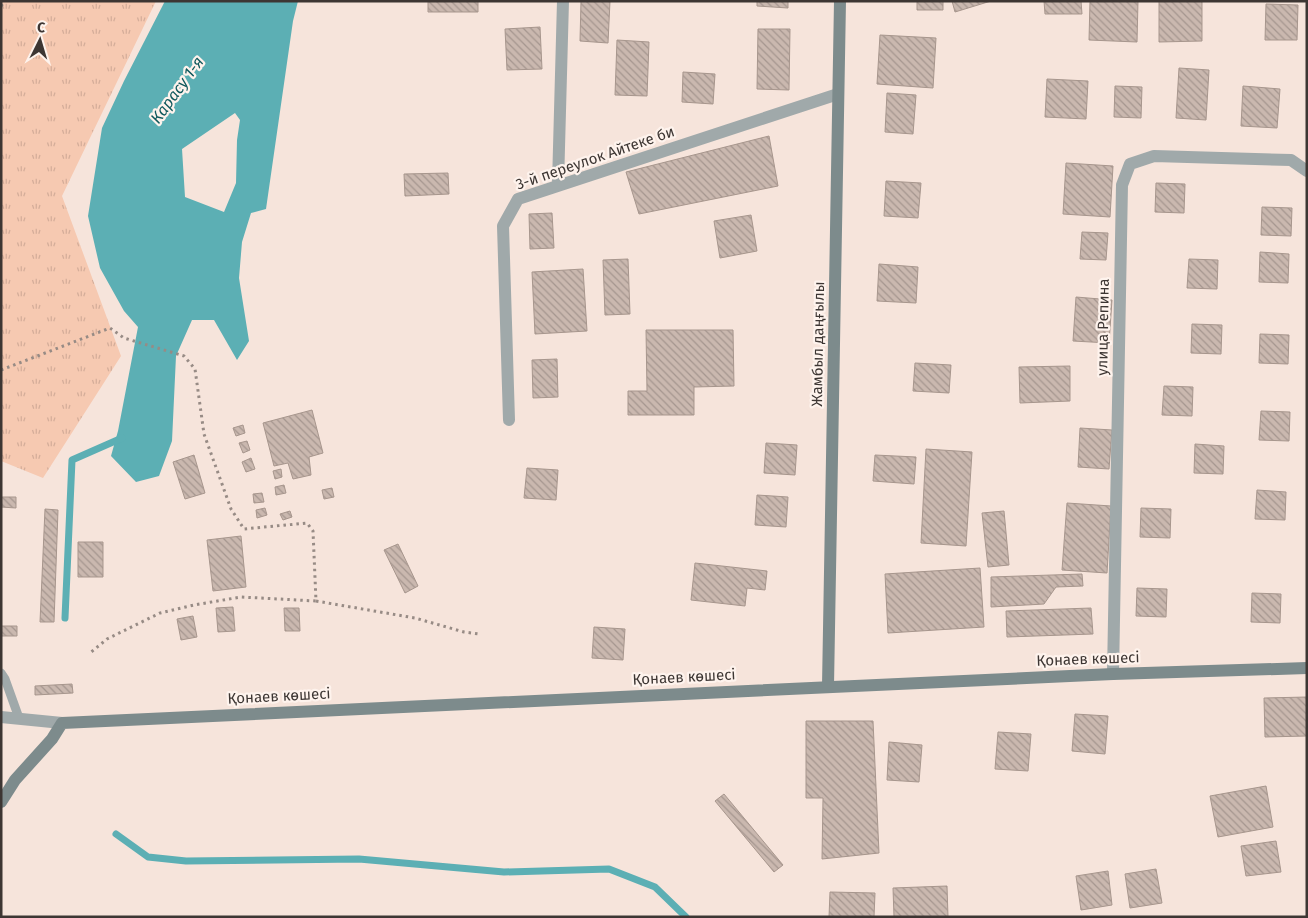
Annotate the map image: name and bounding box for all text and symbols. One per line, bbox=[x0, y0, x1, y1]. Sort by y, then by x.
north arrow bbox=[15, 15, 65, 65]
text: С bbox=[36, 19, 46, 36]
water label: Карасу 1-я bbox=[146, 53, 208, 127]
street label: 3-й переулок Айтеке би bbox=[513, 122, 677, 194]
street label: улица Репина bbox=[1093, 278, 1113, 376]
street label: Жамбыл даңғылы bbox=[808, 281, 828, 407]
street label: Қонаев көшесі bbox=[1036, 648, 1140, 670]
street label: Қонаев көшесі bbox=[632, 665, 736, 689]
street label: Қонаев көшесі bbox=[227, 684, 331, 708]

